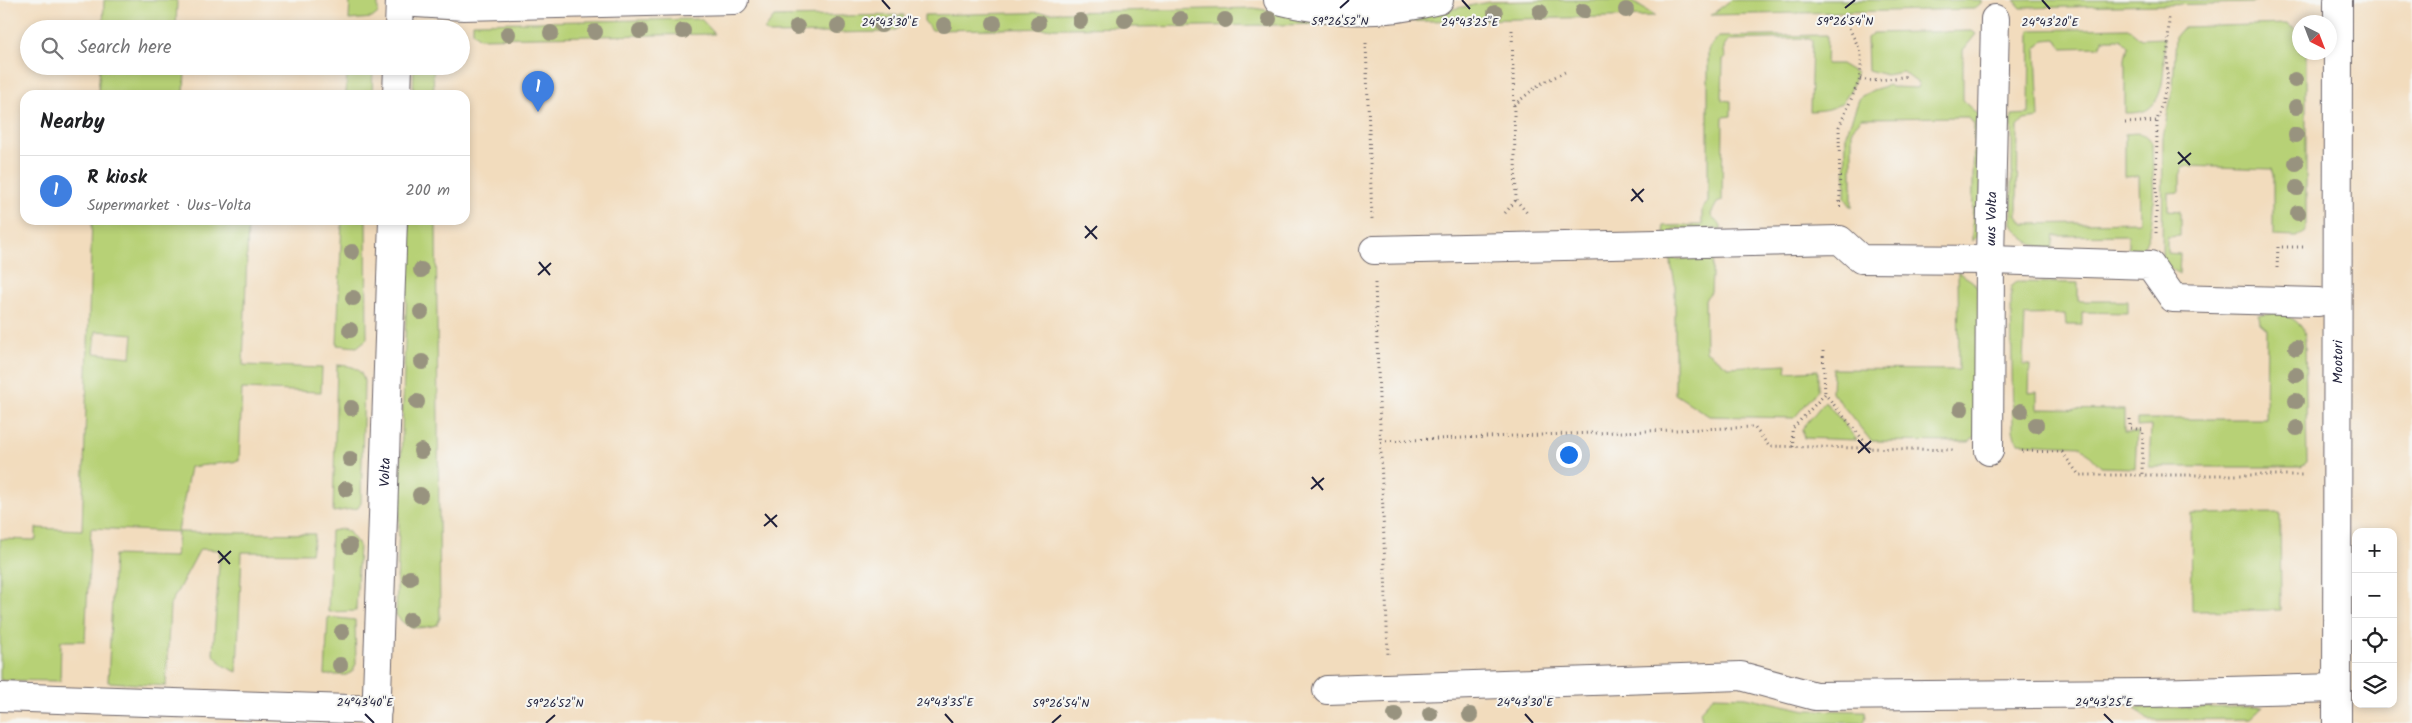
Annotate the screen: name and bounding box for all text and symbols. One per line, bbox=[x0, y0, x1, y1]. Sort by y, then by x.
text: 59°26'52"N bbox=[1311, 12, 1369, 31]
text: 59°26'54"N bbox=[1817, 12, 1873, 31]
text: 24°43'30"E bbox=[862, 13, 919, 32]
text: 24°43'25"E bbox=[1441, 13, 1500, 32]
text: 24°43'20"E bbox=[2022, 13, 2079, 32]
north arrow bbox=[2292, 15, 2337, 60]
search box bbox=[20, 20, 470, 75]
text: Search here bbox=[78, 33, 172, 63]
icon: search bbox=[38, 34, 66, 62]
pin: 1 bbox=[522, 71, 554, 112]
text: Nearby bbox=[40, 106, 105, 139]
text: R kiosk bbox=[87, 163, 147, 193]
text: 1 bbox=[54, 178, 58, 203]
text: 200 m bbox=[406, 178, 450, 203]
street label: uus Volta bbox=[1980, 191, 2003, 246]
text: Supermarket · Uus-Volta bbox=[87, 193, 251, 218]
street label: Mootori bbox=[2327, 340, 2350, 384]
your location bbox=[1556, 442, 1582, 468]
street label: Volta bbox=[374, 457, 397, 487]
map controls bbox=[2352, 528, 2397, 708]
button: + bbox=[2352, 528, 2397, 573]
button: − bbox=[2352, 573, 2397, 618]
button: locate bbox=[2352, 618, 2397, 663]
button: layers bbox=[2352, 663, 2397, 708]
text: 24°43'40"E bbox=[337, 693, 394, 712]
text: 24°43'35"E bbox=[916, 693, 975, 712]
text: 24°43'30"E bbox=[1497, 693, 1554, 712]
text: 24°43'25"E bbox=[2075, 693, 2134, 712]
text: 59°26'52"N bbox=[526, 694, 584, 713]
text: 59°26'54"N bbox=[1033, 694, 1089, 713]

